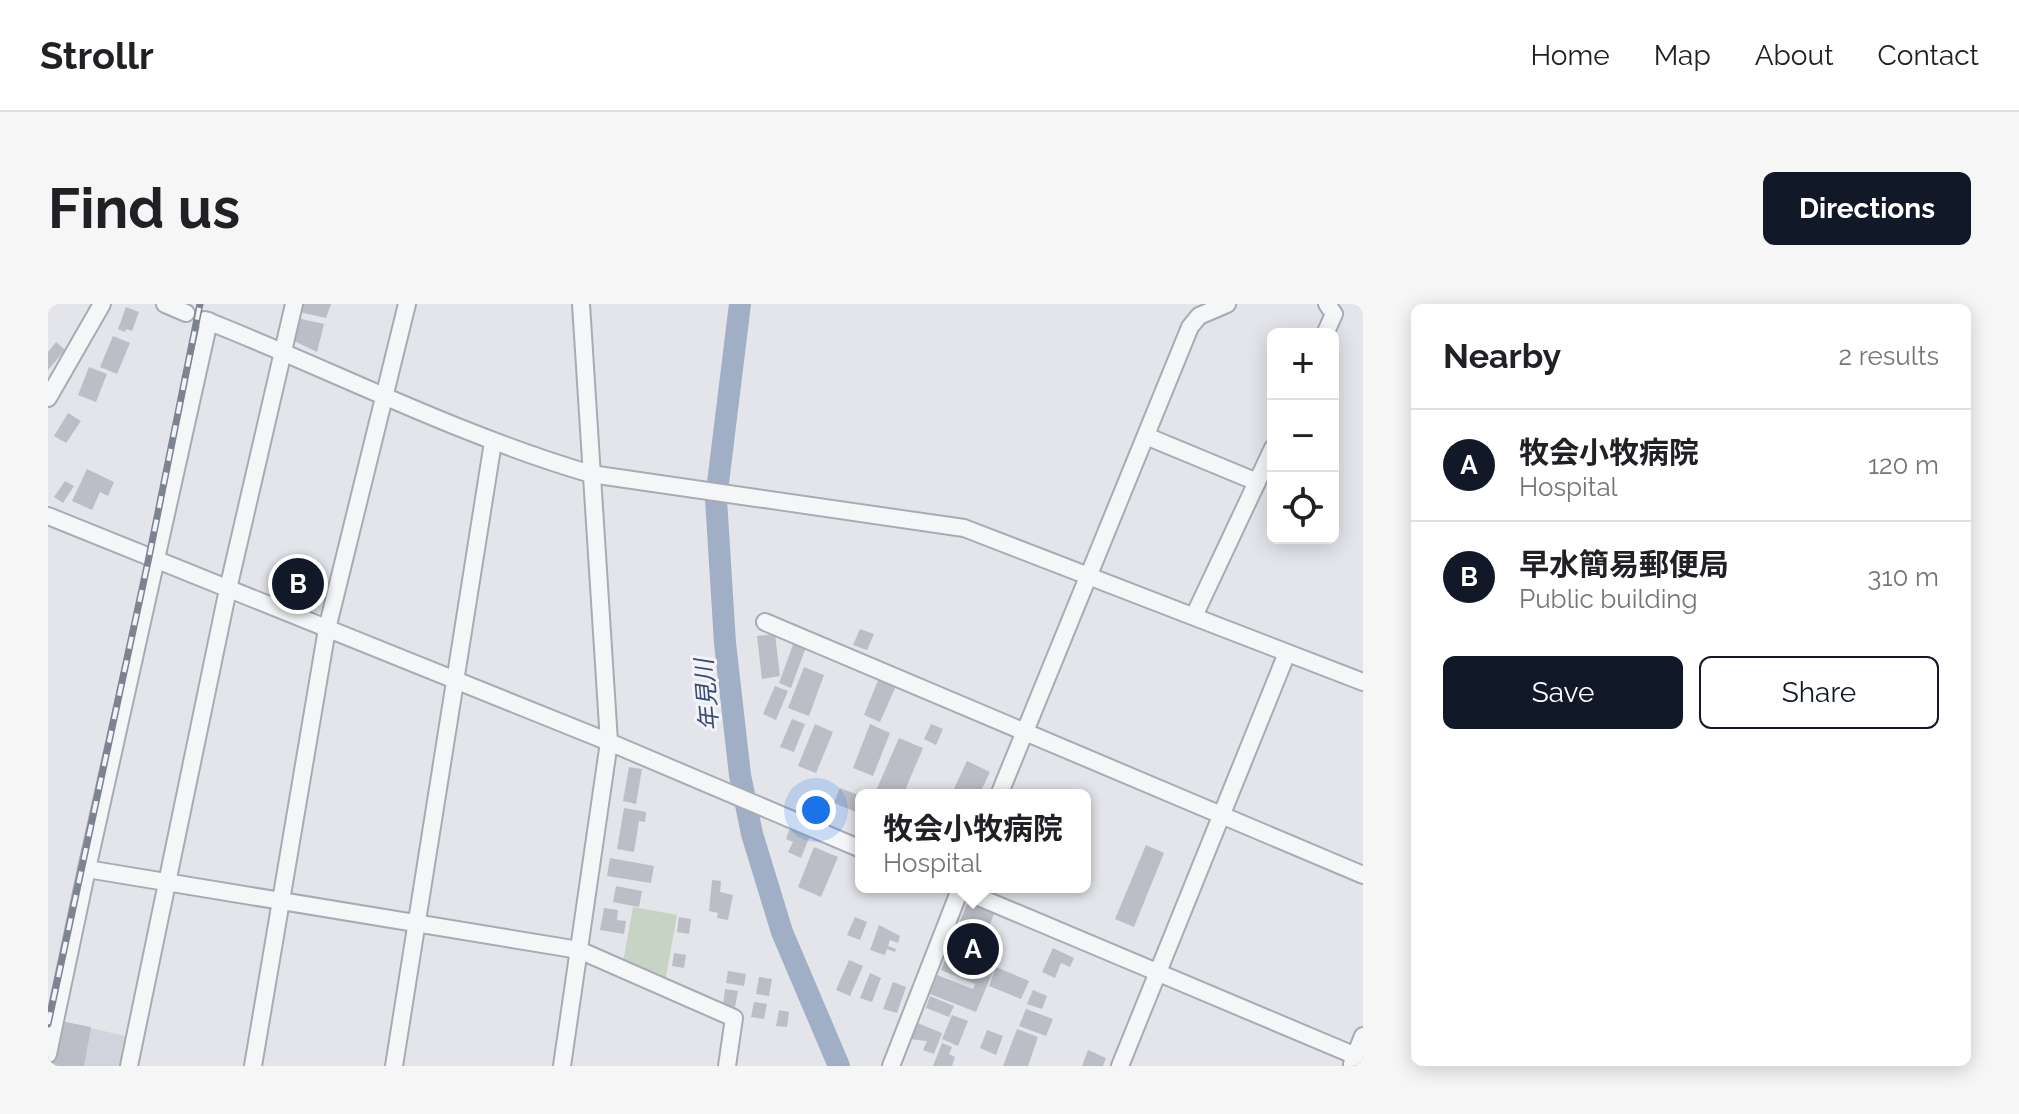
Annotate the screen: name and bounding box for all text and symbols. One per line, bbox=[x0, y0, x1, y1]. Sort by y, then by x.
text: Strollr bbox=[40, 33, 154, 78]
text: Home bbox=[1530, 39, 1610, 72]
text: Map bbox=[1654, 39, 1711, 72]
text: About bbox=[1755, 39, 1834, 72]
text: Contact bbox=[1878, 39, 1979, 72]
button: Directions bbox=[1763, 172, 1971, 245]
text: Find us bbox=[48, 175, 240, 241]
map controls bbox=[1267, 328, 1339, 544]
button: + bbox=[1267, 328, 1339, 400]
text: Nearby bbox=[1443, 336, 1561, 376]
text: 2 results bbox=[1839, 341, 1939, 371]
button: − bbox=[1267, 400, 1339, 472]
text: 牧会小牧病院 bbox=[1519, 435, 1699, 470]
text: A bbox=[1460, 450, 1478, 480]
text: 120 m bbox=[1868, 450, 1939, 480]
button: locate bbox=[1267, 472, 1339, 544]
text: Hospital bbox=[1519, 472, 1618, 502]
text: 早水簡易郵便局 bbox=[1519, 547, 1729, 582]
pin: B bbox=[272, 554, 324, 614]
text: B bbox=[1460, 562, 1478, 592]
text: 310 m bbox=[1868, 562, 1939, 592]
text: Public building bbox=[1519, 584, 1698, 614]
water label: 年見川 bbox=[689, 655, 724, 732]
button: Save bbox=[1443, 656, 1683, 729]
button: Share bbox=[1699, 656, 1939, 729]
popup bbox=[855, 789, 1091, 893]
your location bbox=[796, 790, 836, 830]
text: 牧会小牧病院 bbox=[883, 811, 1063, 846]
text: Hospital bbox=[883, 848, 982, 878]
pin: A bbox=[947, 919, 999, 979]

